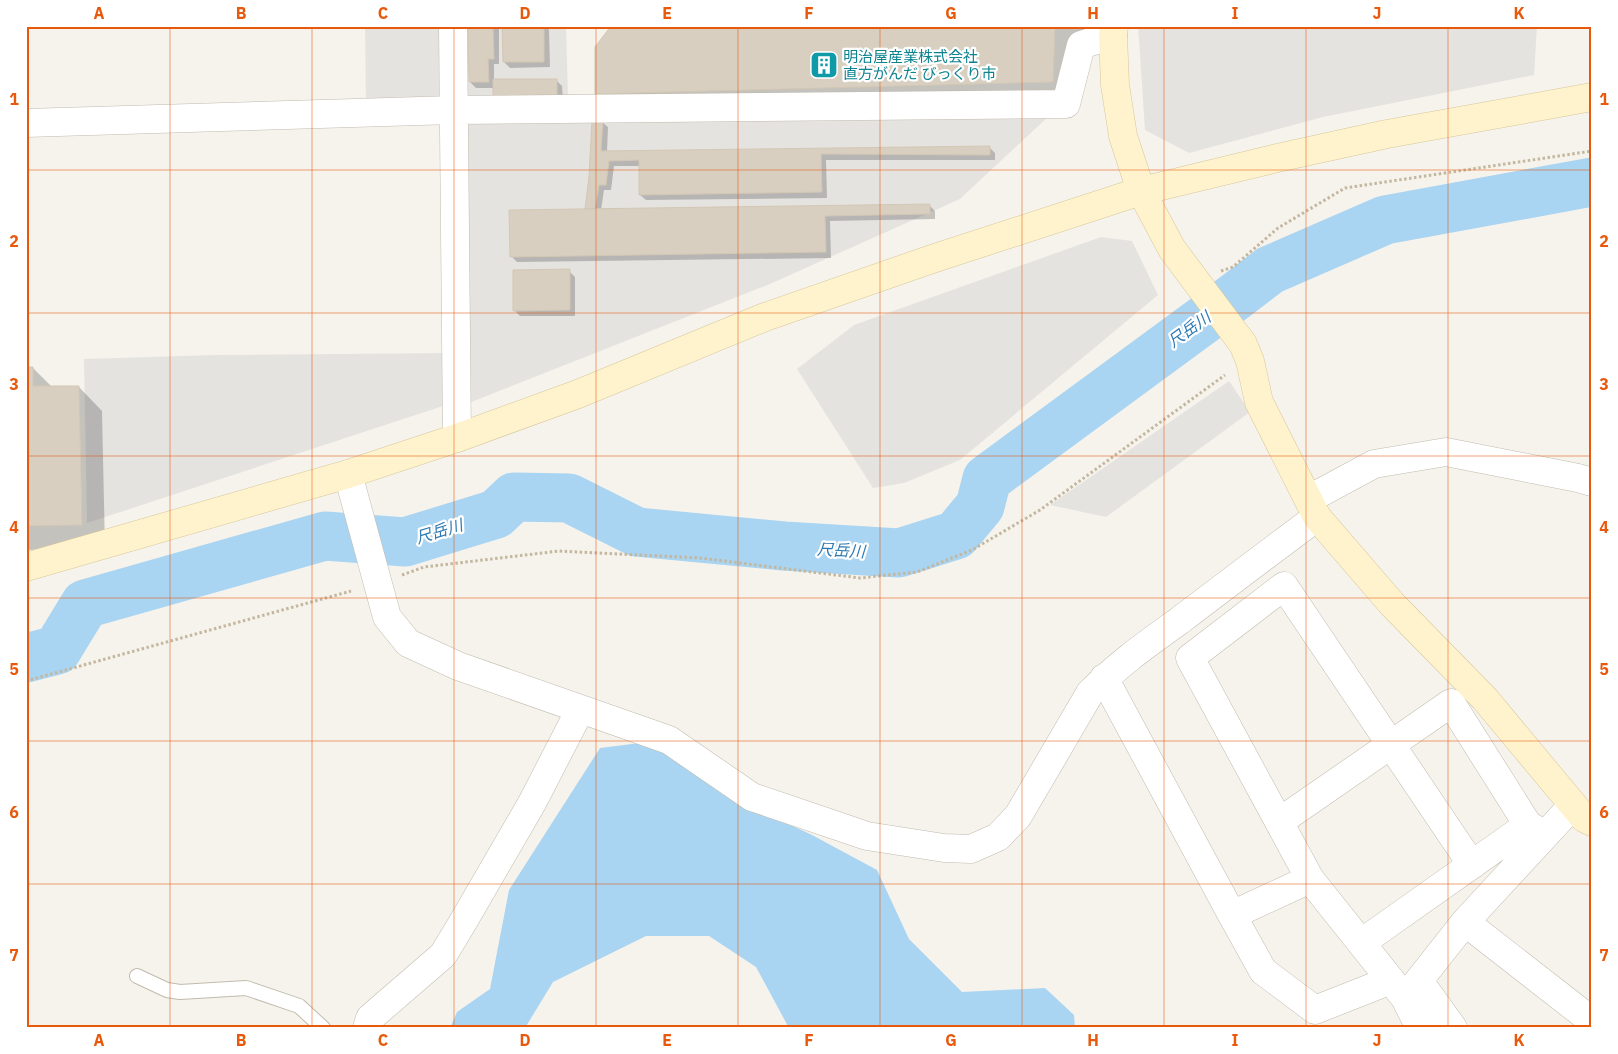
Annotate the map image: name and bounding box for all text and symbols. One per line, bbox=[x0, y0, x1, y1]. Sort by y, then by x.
text: A bbox=[94, 3, 105, 23]
text: B bbox=[236, 3, 247, 23]
text: C bbox=[378, 3, 388, 23]
text: D bbox=[519, 3, 531, 23]
text: E bbox=[662, 3, 672, 23]
text: F bbox=[804, 3, 814, 23]
text: G bbox=[945, 3, 957, 23]
text: H bbox=[1087, 3, 1099, 23]
text: I bbox=[1232, 3, 1239, 23]
text: J bbox=[1373, 3, 1381, 23]
text: K bbox=[1513, 3, 1525, 23]
place label: 明治屋産業株式会社 直方がんだ びっくり市 bbox=[843, 47, 997, 83]
building icon: 明治屋産業株式会社 直方がんだ びっくり市 bbox=[809, 50, 839, 80]
text: 1 bbox=[9, 89, 19, 109]
text: 1 bbox=[1599, 89, 1609, 109]
text: 2 bbox=[9, 231, 19, 251]
text: 2 bbox=[1599, 231, 1609, 251]
water label: 尺岳川 bbox=[1164, 306, 1216, 351]
text: 3 bbox=[9, 374, 19, 394]
text: 3 bbox=[1599, 374, 1609, 394]
water label: 尺岳川 bbox=[413, 514, 467, 548]
text: 4 bbox=[9, 517, 19, 537]
text: 4 bbox=[1599, 517, 1609, 537]
water label: 尺岳川 bbox=[817, 539, 867, 561]
text: 5 bbox=[9, 659, 19, 679]
text: 5 bbox=[1599, 659, 1609, 679]
text: 6 bbox=[9, 802, 19, 822]
text: 6 bbox=[1599, 802, 1609, 822]
text: 7 bbox=[9, 945, 19, 965]
text: 7 bbox=[1599, 945, 1609, 965]
text: A bbox=[94, 1030, 105, 1050]
text: B bbox=[236, 1030, 247, 1050]
text: C bbox=[378, 1030, 388, 1050]
text: D bbox=[519, 1030, 531, 1050]
text: E bbox=[662, 1030, 672, 1050]
text: F bbox=[804, 1030, 814, 1050]
text: G bbox=[945, 1030, 957, 1050]
text: H bbox=[1087, 1030, 1099, 1050]
text: I bbox=[1232, 1030, 1239, 1050]
text: J bbox=[1373, 1030, 1381, 1050]
text: K bbox=[1513, 1030, 1525, 1050]

